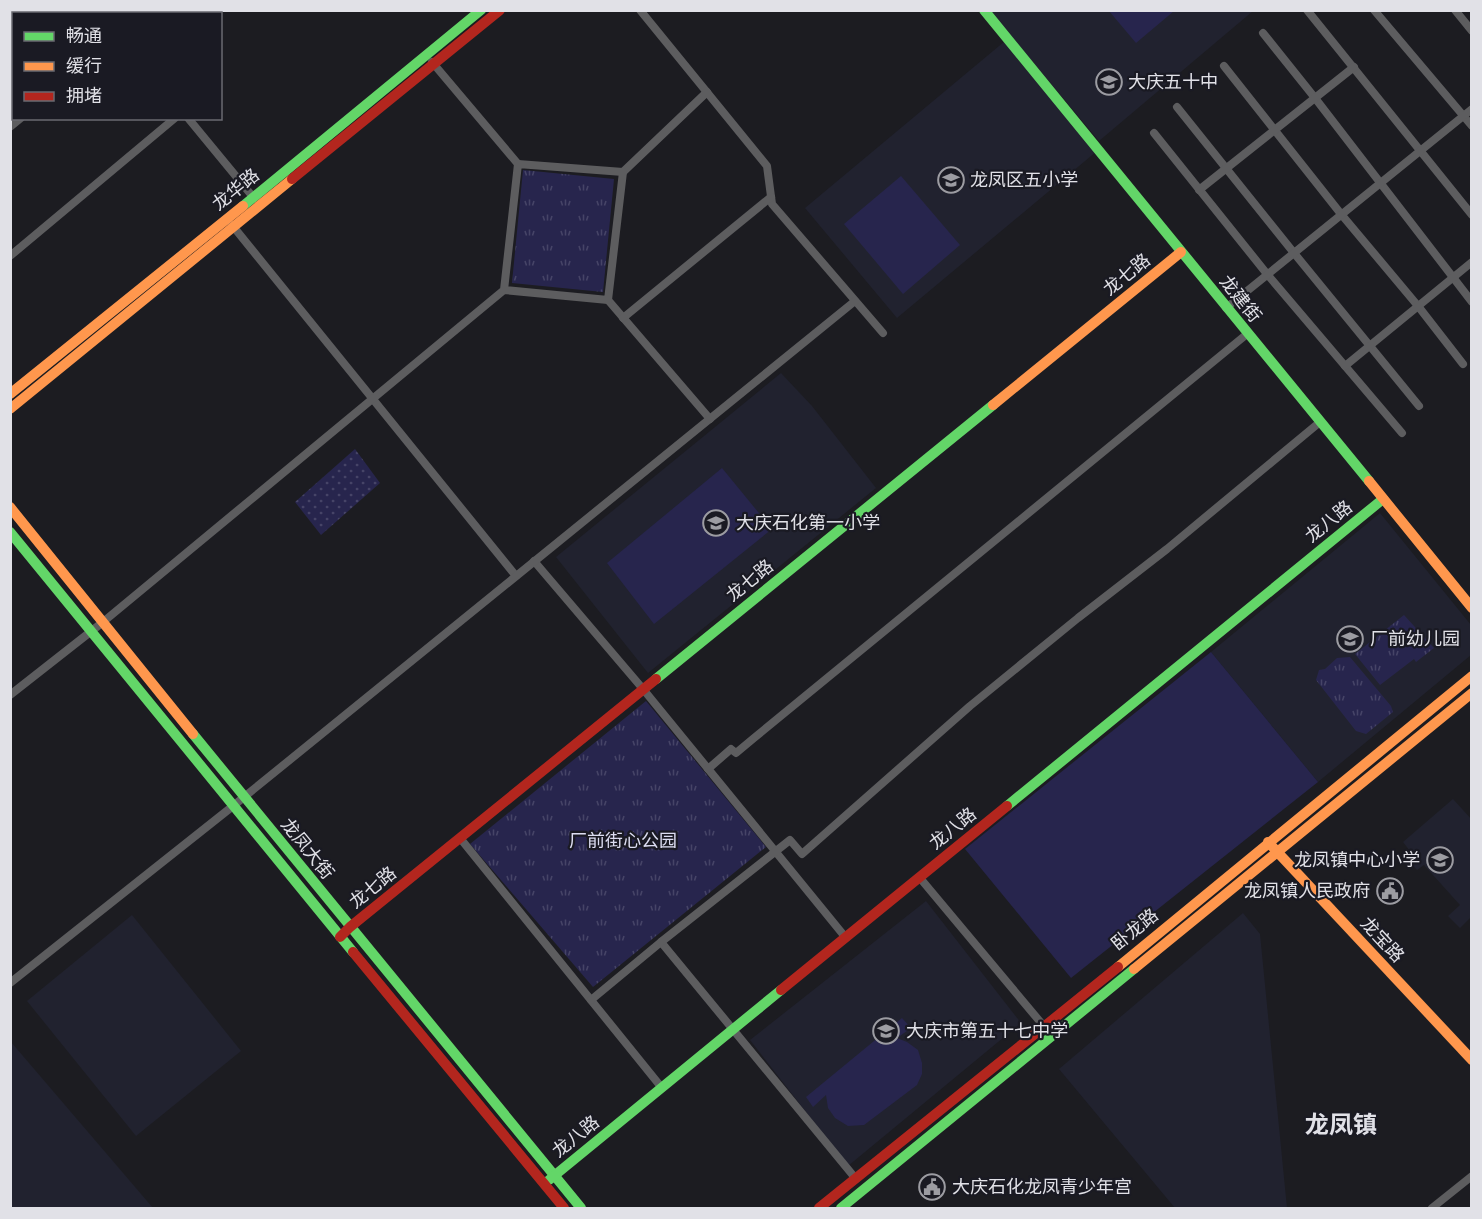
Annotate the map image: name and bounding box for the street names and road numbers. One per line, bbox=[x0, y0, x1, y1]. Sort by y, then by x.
street label: 龙华路 bbox=[208, 165, 264, 215]
street label: 龙七路 bbox=[1099, 250, 1155, 300]
street label: 龙建街 bbox=[1215, 271, 1265, 327]
street label: 龙八路 bbox=[1301, 497, 1357, 547]
street label: 龙七路 bbox=[722, 556, 778, 606]
street label: 龙八路 bbox=[925, 804, 981, 854]
street label: 龙凤大街 bbox=[276, 814, 338, 884]
street label: 龙七路 bbox=[345, 863, 401, 913]
street label: 卧龙路 bbox=[1107, 905, 1163, 955]
street label: 龙宝路 bbox=[1356, 913, 1408, 967]
street label: 龙八路 bbox=[548, 1112, 604, 1162]

